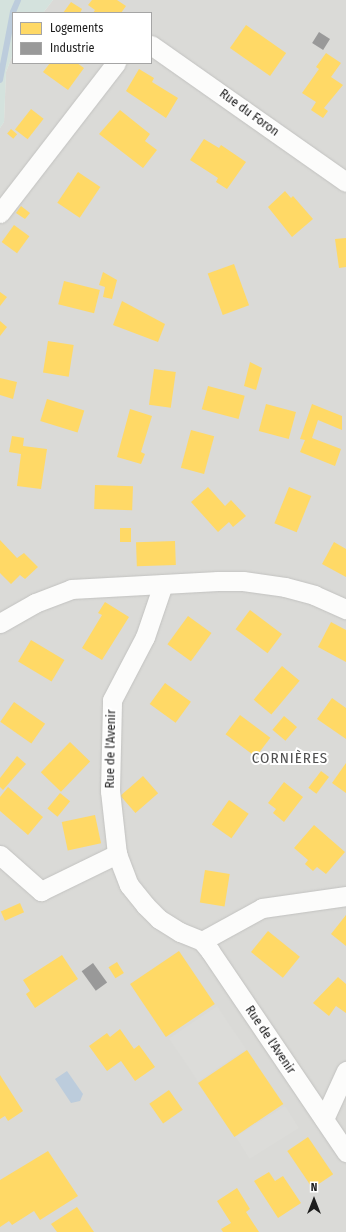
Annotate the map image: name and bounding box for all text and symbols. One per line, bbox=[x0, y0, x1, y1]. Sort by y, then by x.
legend bbox=[12, 12, 152, 64]
text: Logements bbox=[50, 21, 103, 35]
text: Industrie bbox=[50, 41, 94, 55]
street label: Rue du Foron bbox=[216, 86, 282, 140]
street label: Rue de l'Avenir bbox=[103, 709, 119, 789]
district label: CORNIÈRES bbox=[252, 750, 328, 768]
street label: Rue de l'Avenir bbox=[241, 1003, 299, 1077]
north arrow bbox=[294, 1180, 334, 1220]
text: N bbox=[311, 1181, 317, 1194]

